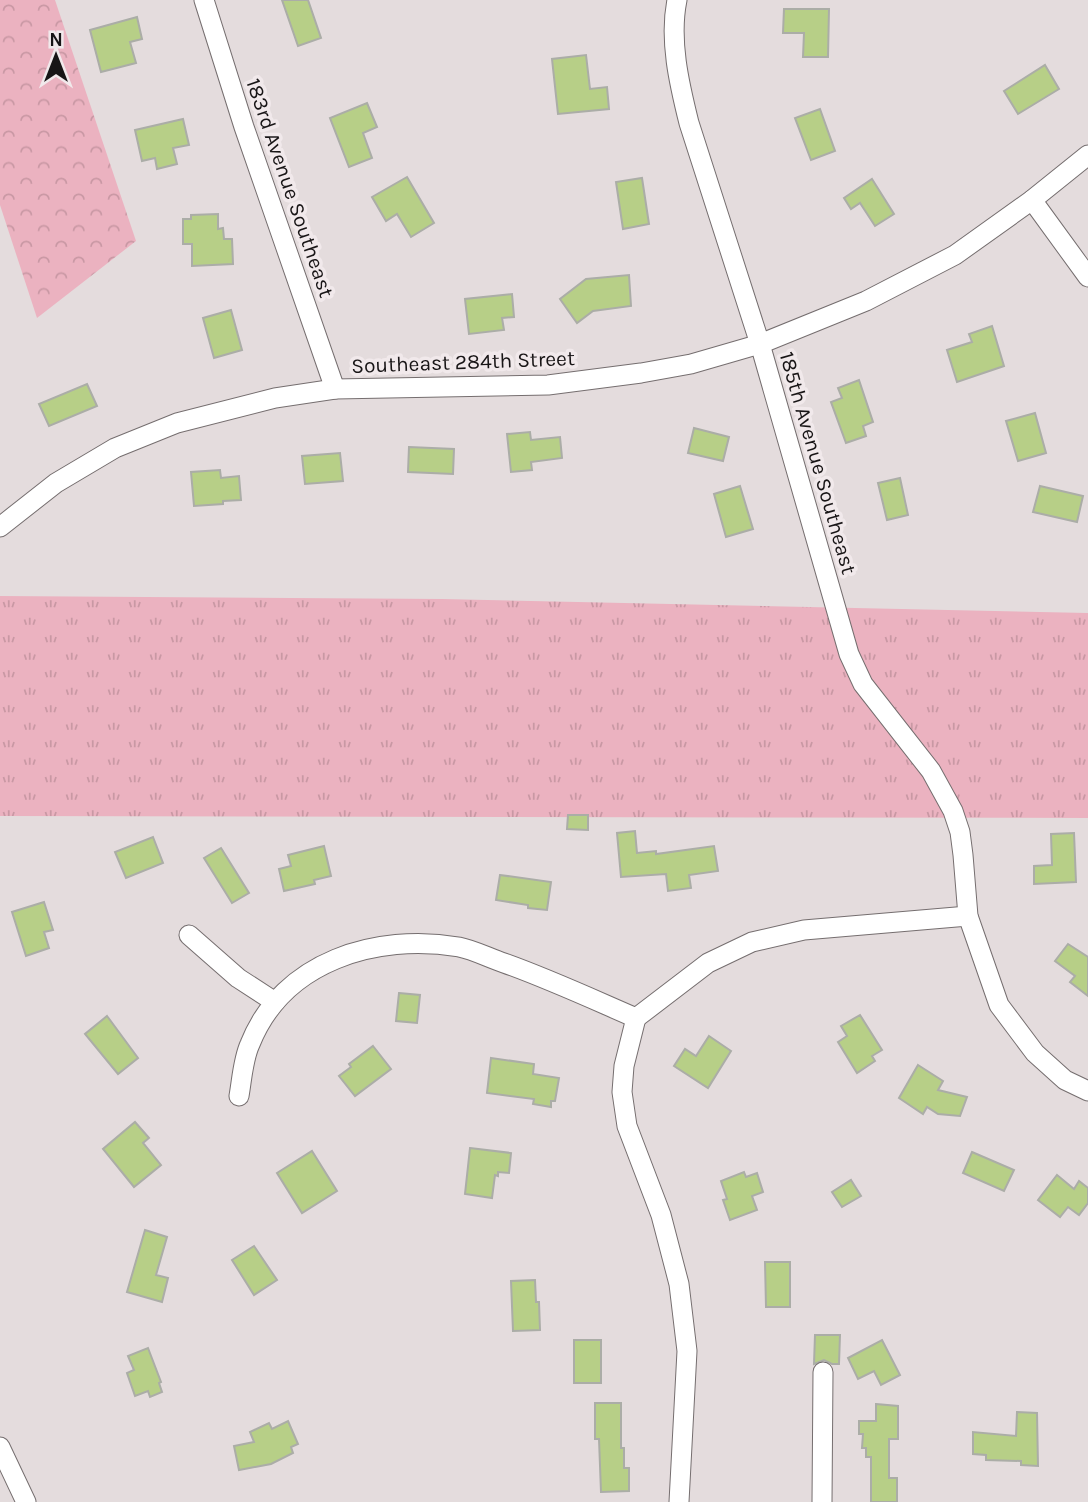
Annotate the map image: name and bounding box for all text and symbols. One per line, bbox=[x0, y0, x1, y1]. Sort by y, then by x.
north arrow bbox=[21, 21, 91, 91]
text: N bbox=[49, 29, 63, 51]
street label: 183rd Avenue Southeast bbox=[241, 75, 339, 301]
street label: Southeast 284th Street bbox=[351, 346, 575, 378]
street label: 185th Avenue Southeast bbox=[775, 349, 861, 577]

